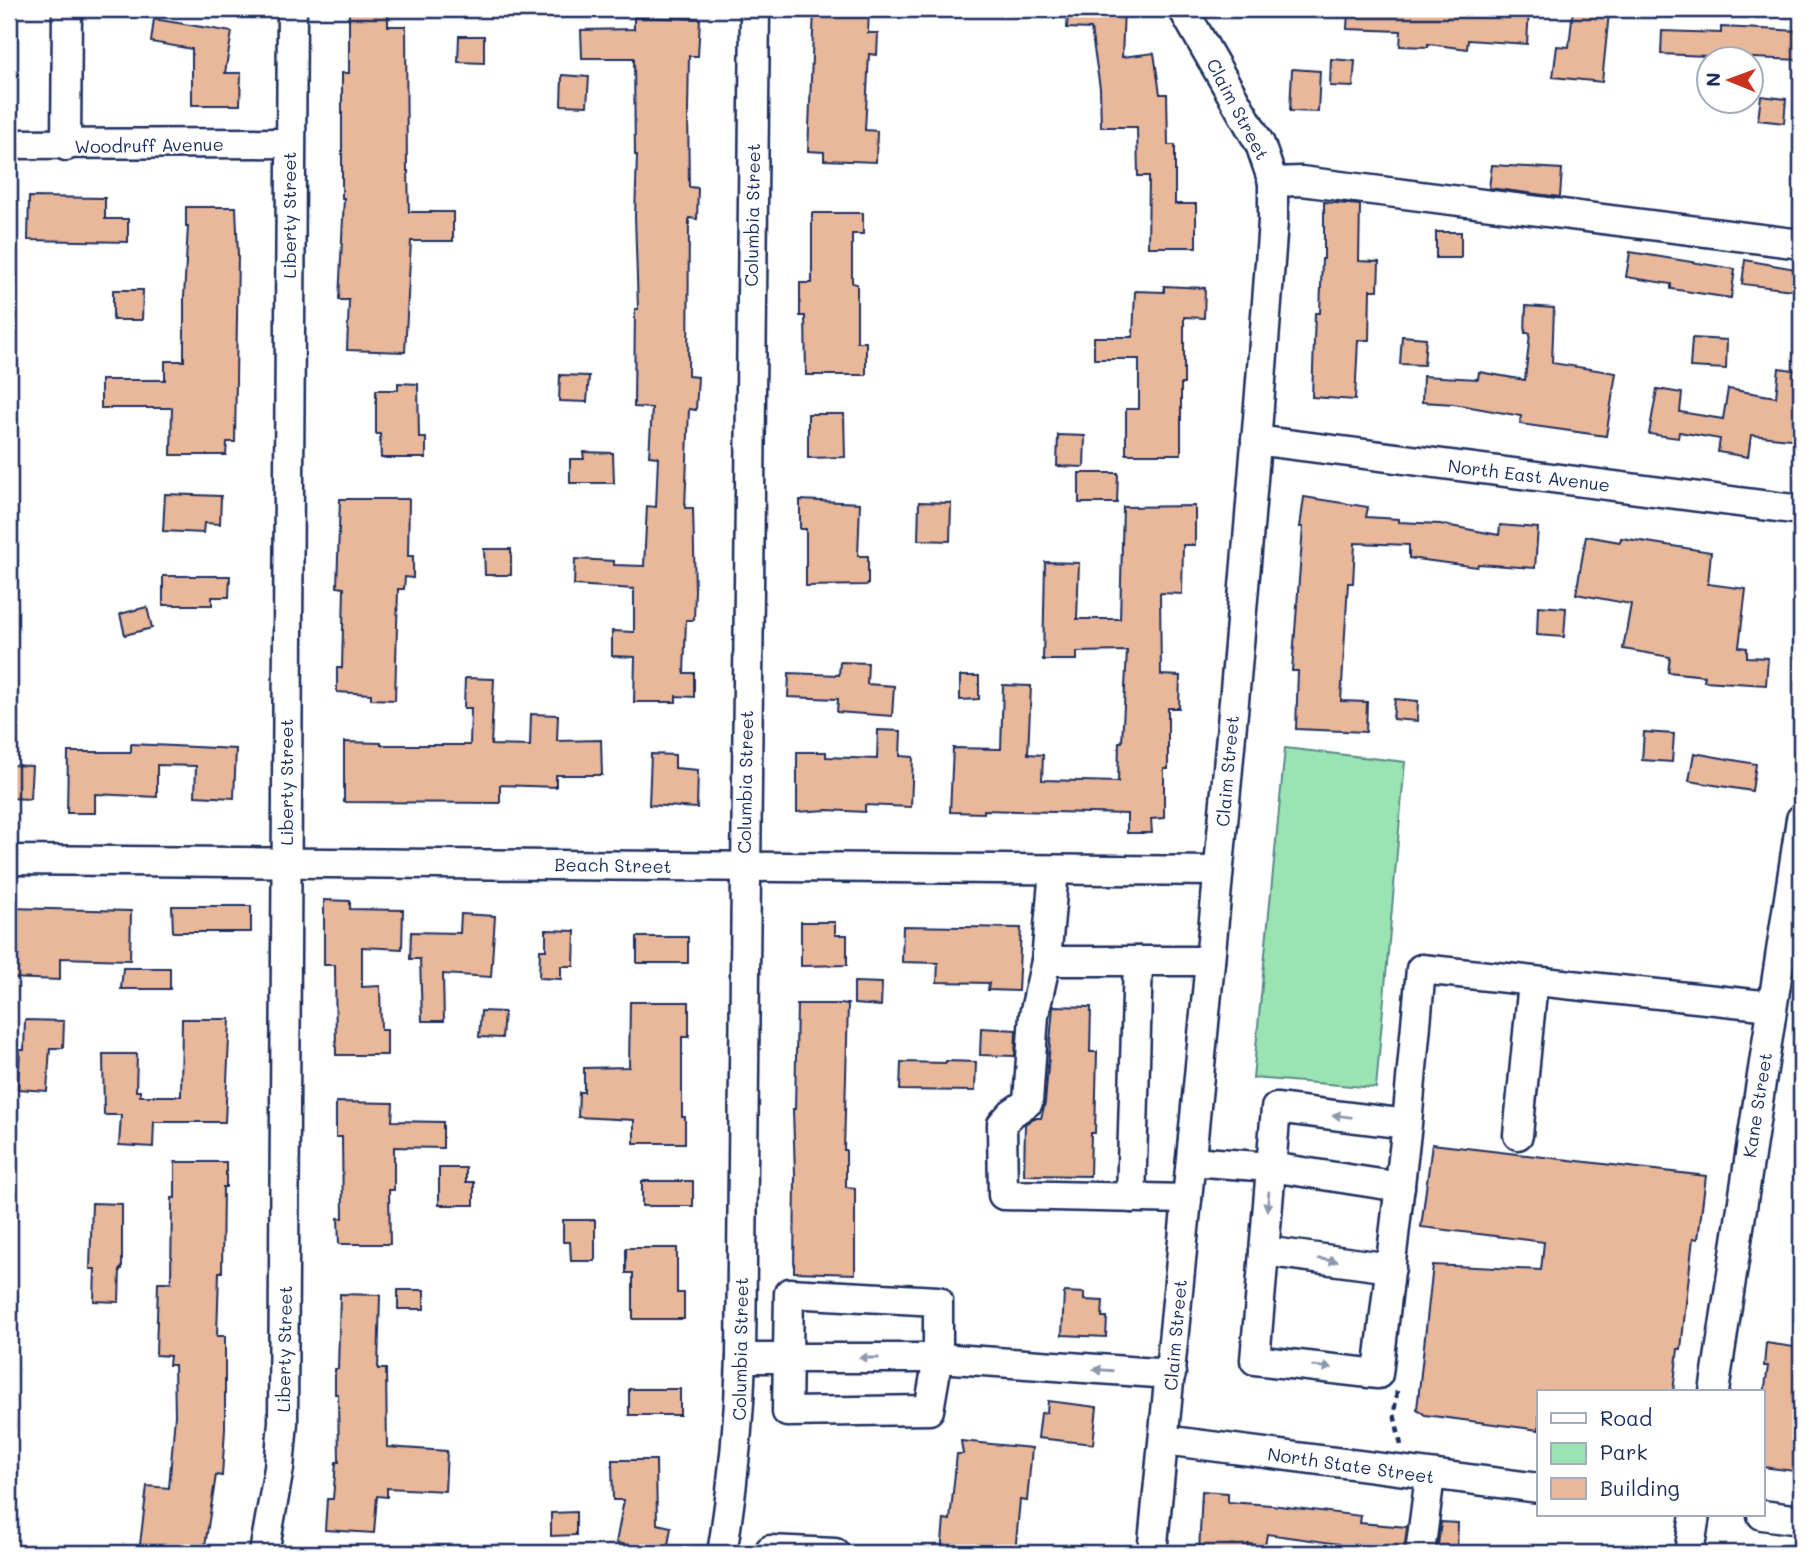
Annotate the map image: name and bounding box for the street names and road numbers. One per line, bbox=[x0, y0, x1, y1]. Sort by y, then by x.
street label: Claim Street bbox=[1201, 54, 1275, 164]
street label: Woodruff Avenue bbox=[74, 132, 224, 158]
street label: Columbia Street bbox=[739, 143, 765, 287]
street label: Liberty Street bbox=[277, 152, 301, 279]
street label: North East Avenue bbox=[1447, 453, 1611, 497]
street label: Columbia Street bbox=[732, 710, 758, 854]
street label: Claim Street bbox=[1210, 714, 1244, 828]
street label: Liberty Street bbox=[274, 719, 298, 846]
street label: Beach Street bbox=[554, 852, 672, 878]
street label: Kane Street bbox=[1737, 1051, 1777, 1159]
street label: Columbia Street bbox=[727, 1277, 753, 1421]
street label: Claim Street bbox=[1158, 1278, 1192, 1392]
street label: Liberty Street bbox=[271, 1285, 297, 1413]
street label: North State Street bbox=[1266, 1441, 1436, 1489]

